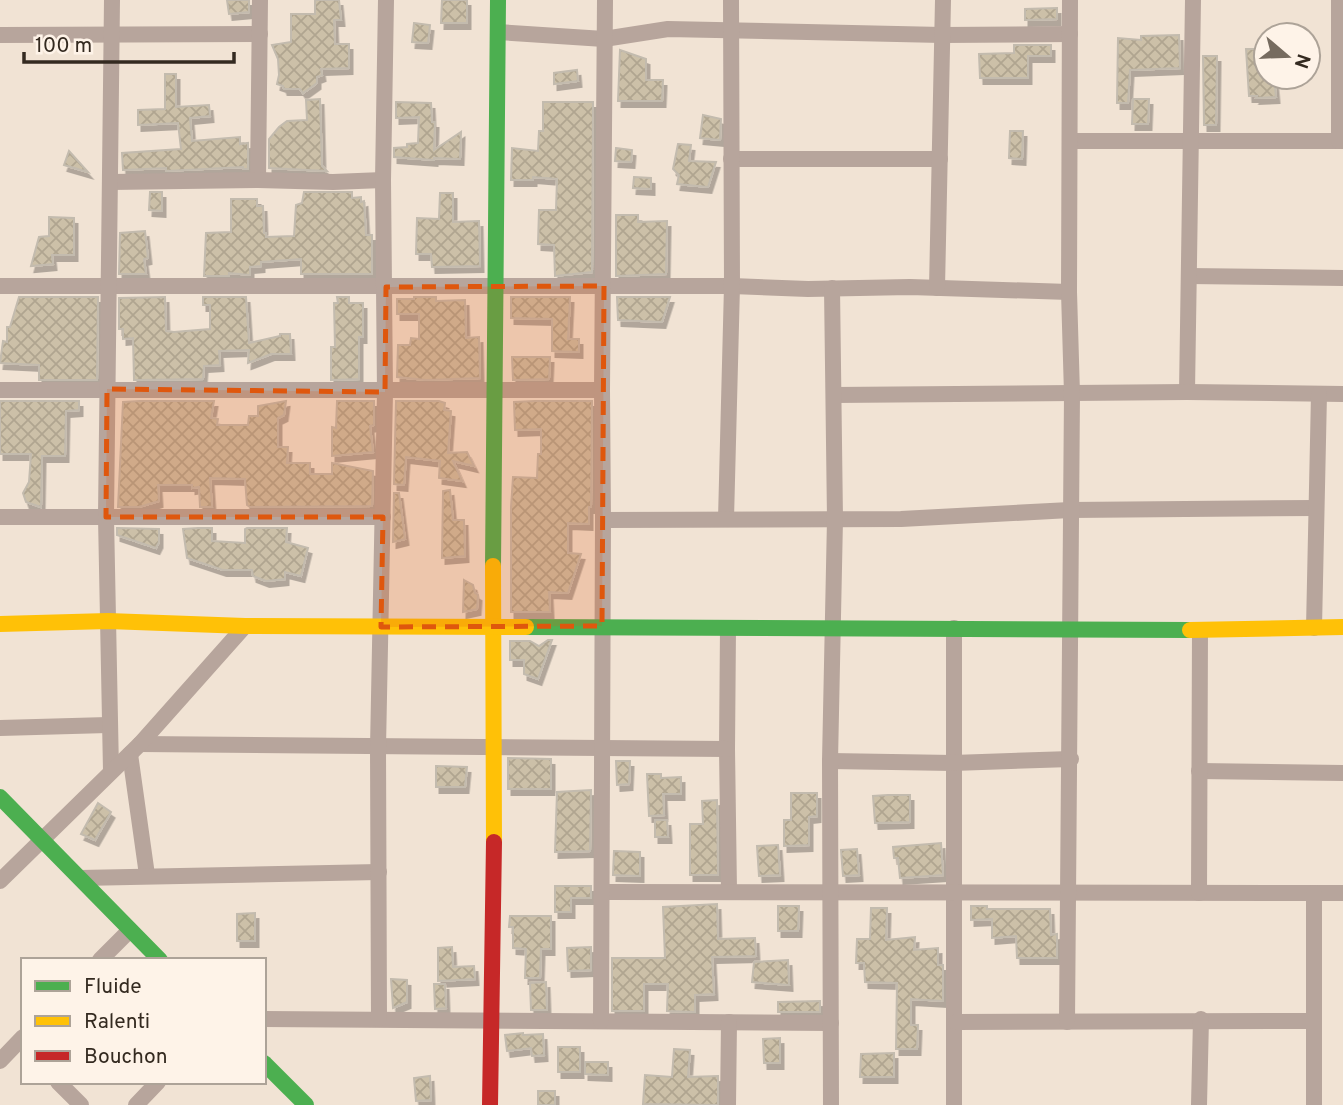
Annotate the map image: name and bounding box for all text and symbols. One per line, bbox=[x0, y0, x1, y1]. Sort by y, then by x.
scale bar bbox=[24, 21, 234, 65]
north arrow bbox=[1252, 21, 1322, 91]
text: 100 m bbox=[35, 33, 92, 60]
text: N bbox=[1288, 51, 1315, 71]
legend bbox=[21, 958, 266, 1084]
text: Fluide bbox=[84, 974, 142, 1001]
text: Ralenti bbox=[84, 1009, 150, 1036]
text: Bouchon bbox=[84, 1044, 167, 1071]

